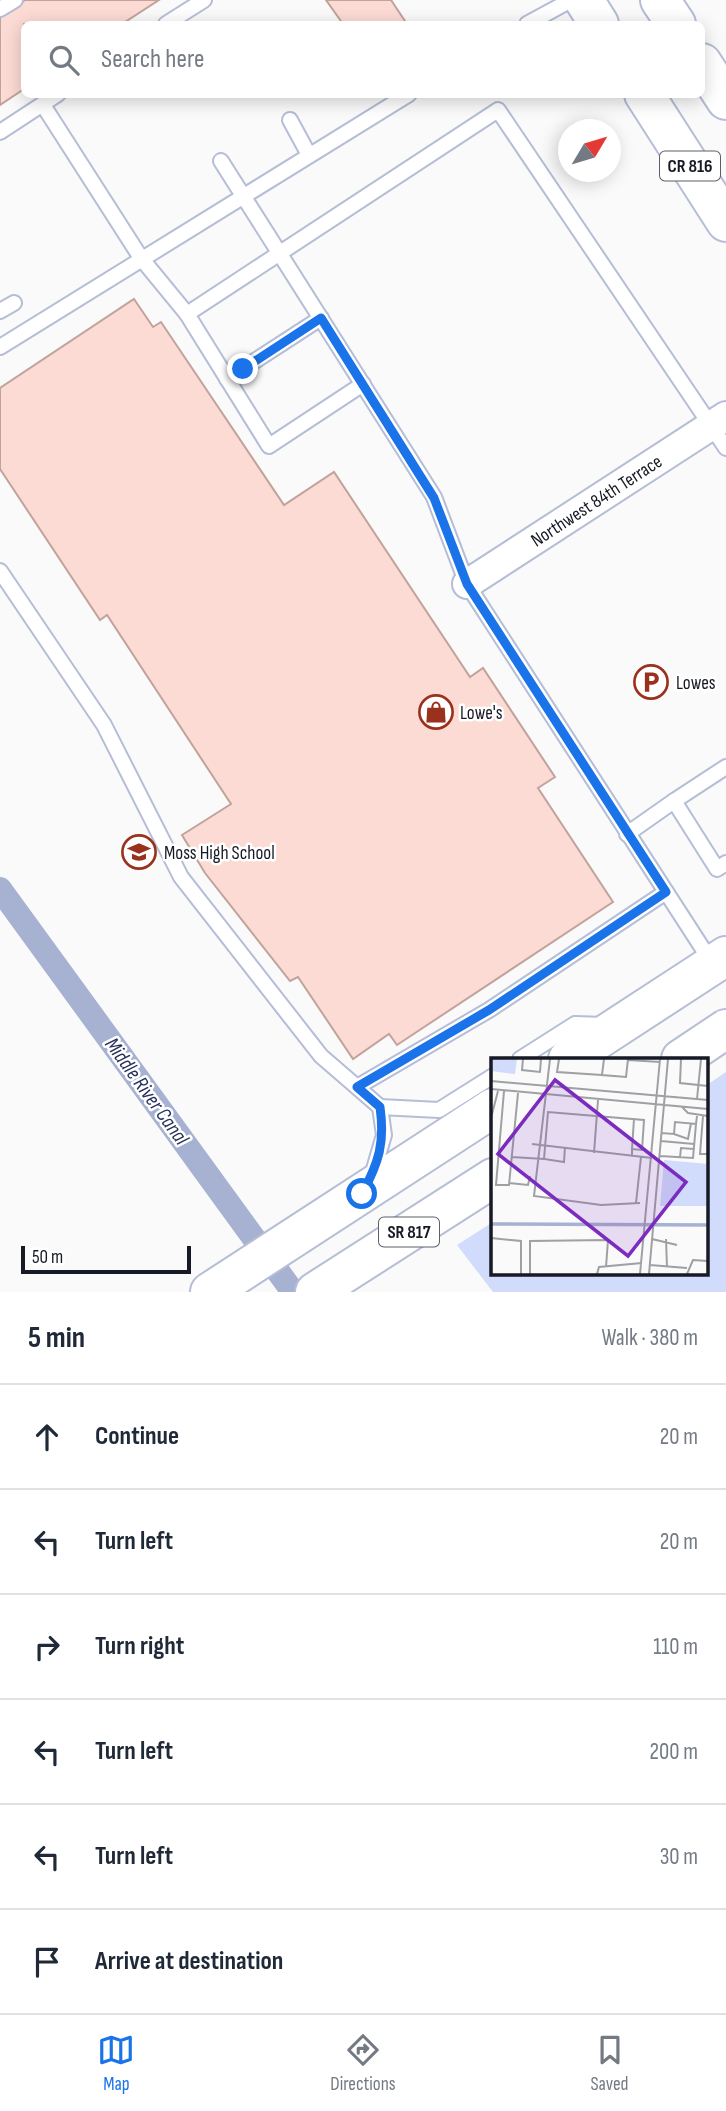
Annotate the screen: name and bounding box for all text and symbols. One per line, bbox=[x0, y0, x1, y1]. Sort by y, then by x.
search box bbox=[21, 21, 705, 98]
icon: search bbox=[45, 41, 83, 79]
text: Search here bbox=[101, 44, 204, 75]
north arrow bbox=[558, 119, 621, 182]
road number: CR 816 bbox=[660, 152, 720, 181]
route end bbox=[227, 353, 258, 384]
street label: Northwest 84th Terrace bbox=[527, 450, 667, 552]
parking icon: Lowes bbox=[632, 663, 670, 701]
place label: Lowes bbox=[676, 672, 716, 695]
shop icon: Lowe's bbox=[417, 693, 455, 731]
place label: Lowe's bbox=[460, 702, 503, 725]
school or university icon: Moss High School bbox=[120, 833, 158, 871]
place label: Moss High School bbox=[164, 842, 275, 865]
water label: Middle River Canal bbox=[99, 1033, 195, 1151]
inset map bbox=[491, 1058, 708, 1274]
route start bbox=[346, 1178, 377, 1209]
road number: SR 817 bbox=[379, 1218, 439, 1246]
scale bar bbox=[21, 1243, 191, 1275]
text: 50 m bbox=[32, 1246, 63, 1269]
text: 5 min bbox=[28, 1320, 85, 1356]
text: Walk · 380 m bbox=[601, 1324, 698, 1352]
icon: ahead bbox=[28, 1418, 66, 1456]
text: Continue bbox=[95, 1421, 179, 1452]
text: 20 m bbox=[660, 1423, 698, 1451]
icon: left bbox=[28, 1523, 66, 1561]
text: Turn left bbox=[95, 1526, 173, 1557]
text: 20 m bbox=[660, 1528, 698, 1556]
icon: right bbox=[28, 1628, 66, 1666]
text: Turn right bbox=[95, 1631, 184, 1662]
text: 110 m bbox=[653, 1633, 698, 1661]
icon: left bbox=[28, 1733, 66, 1771]
text: Turn left bbox=[95, 1736, 173, 1767]
text: 200 m bbox=[650, 1738, 698, 1766]
icon: left bbox=[28, 1838, 66, 1876]
text: Turn left bbox=[95, 1841, 173, 1872]
text: 30 m bbox=[660, 1843, 698, 1871]
icon: arrive bbox=[28, 1943, 66, 1981]
text: Arrive at destination bbox=[95, 1946, 283, 1977]
tab: Map bbox=[97, 2031, 135, 2096]
tab: Directions bbox=[330, 2031, 396, 2096]
tab: Saved bbox=[590, 2031, 629, 2096]

